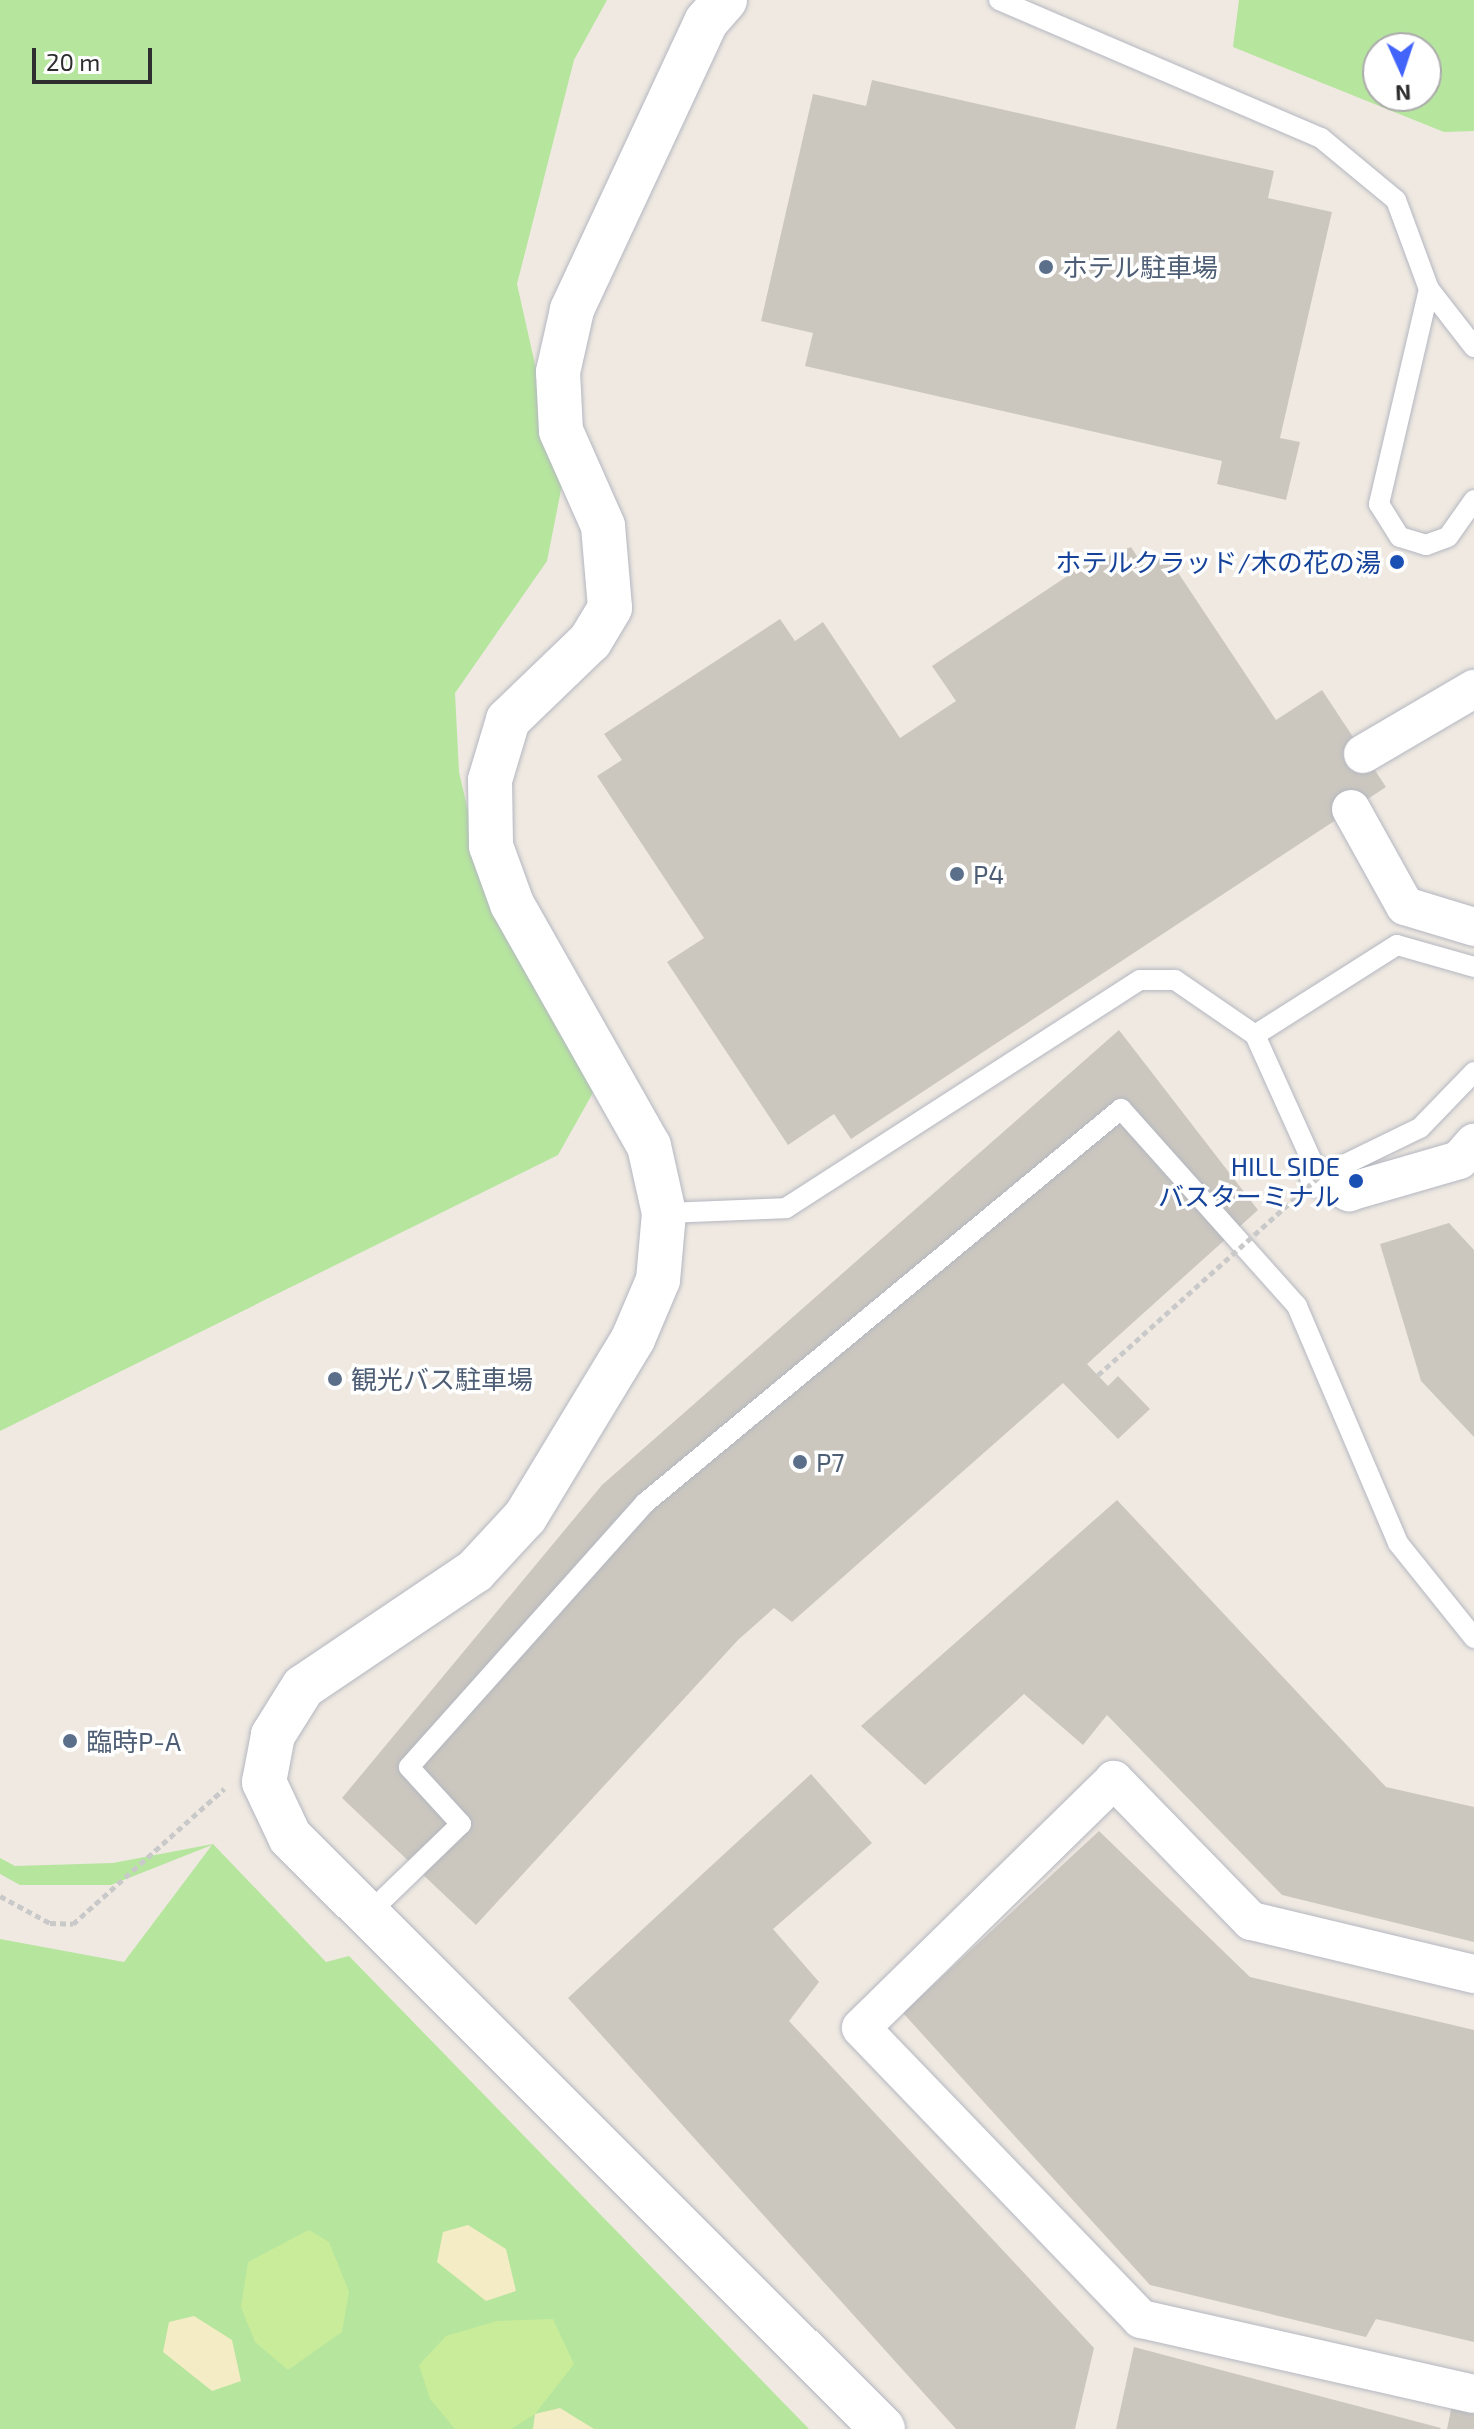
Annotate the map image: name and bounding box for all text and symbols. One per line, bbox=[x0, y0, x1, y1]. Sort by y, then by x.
scale bar bbox=[36, 32, 156, 82]
north arrow bbox=[1362, 32, 1442, 112]
text: 20 m bbox=[46, 47, 100, 76]
text: N bbox=[1395, 81, 1412, 107]
place label: ホテル駐車場 bbox=[1062, 251, 1218, 283]
marker: ホテル駐車場 bbox=[1037, 258, 1055, 276]
place label: ホテルクラッド/木の花の湯 bbox=[1056, 546, 1381, 578]
marker: ホテルクラッド/木の花の湯 bbox=[1388, 553, 1406, 571]
place label: P4 bbox=[973, 858, 1004, 890]
marker: P4 bbox=[948, 865, 966, 883]
place label: HILL SIDE バスターミナル bbox=[1158, 1150, 1340, 1212]
marker: HILL SIDE バスターミナル bbox=[1347, 1172, 1365, 1190]
place label: 観光バス駐車場 bbox=[351, 1363, 533, 1395]
marker: 観光バス駐車場 bbox=[326, 1370, 344, 1388]
place label: P7 bbox=[816, 1446, 845, 1478]
marker: P7 bbox=[791, 1453, 809, 1471]
place label: 臨時P-A bbox=[86, 1725, 181, 1757]
marker: 臨時P-A bbox=[61, 1732, 79, 1750]

